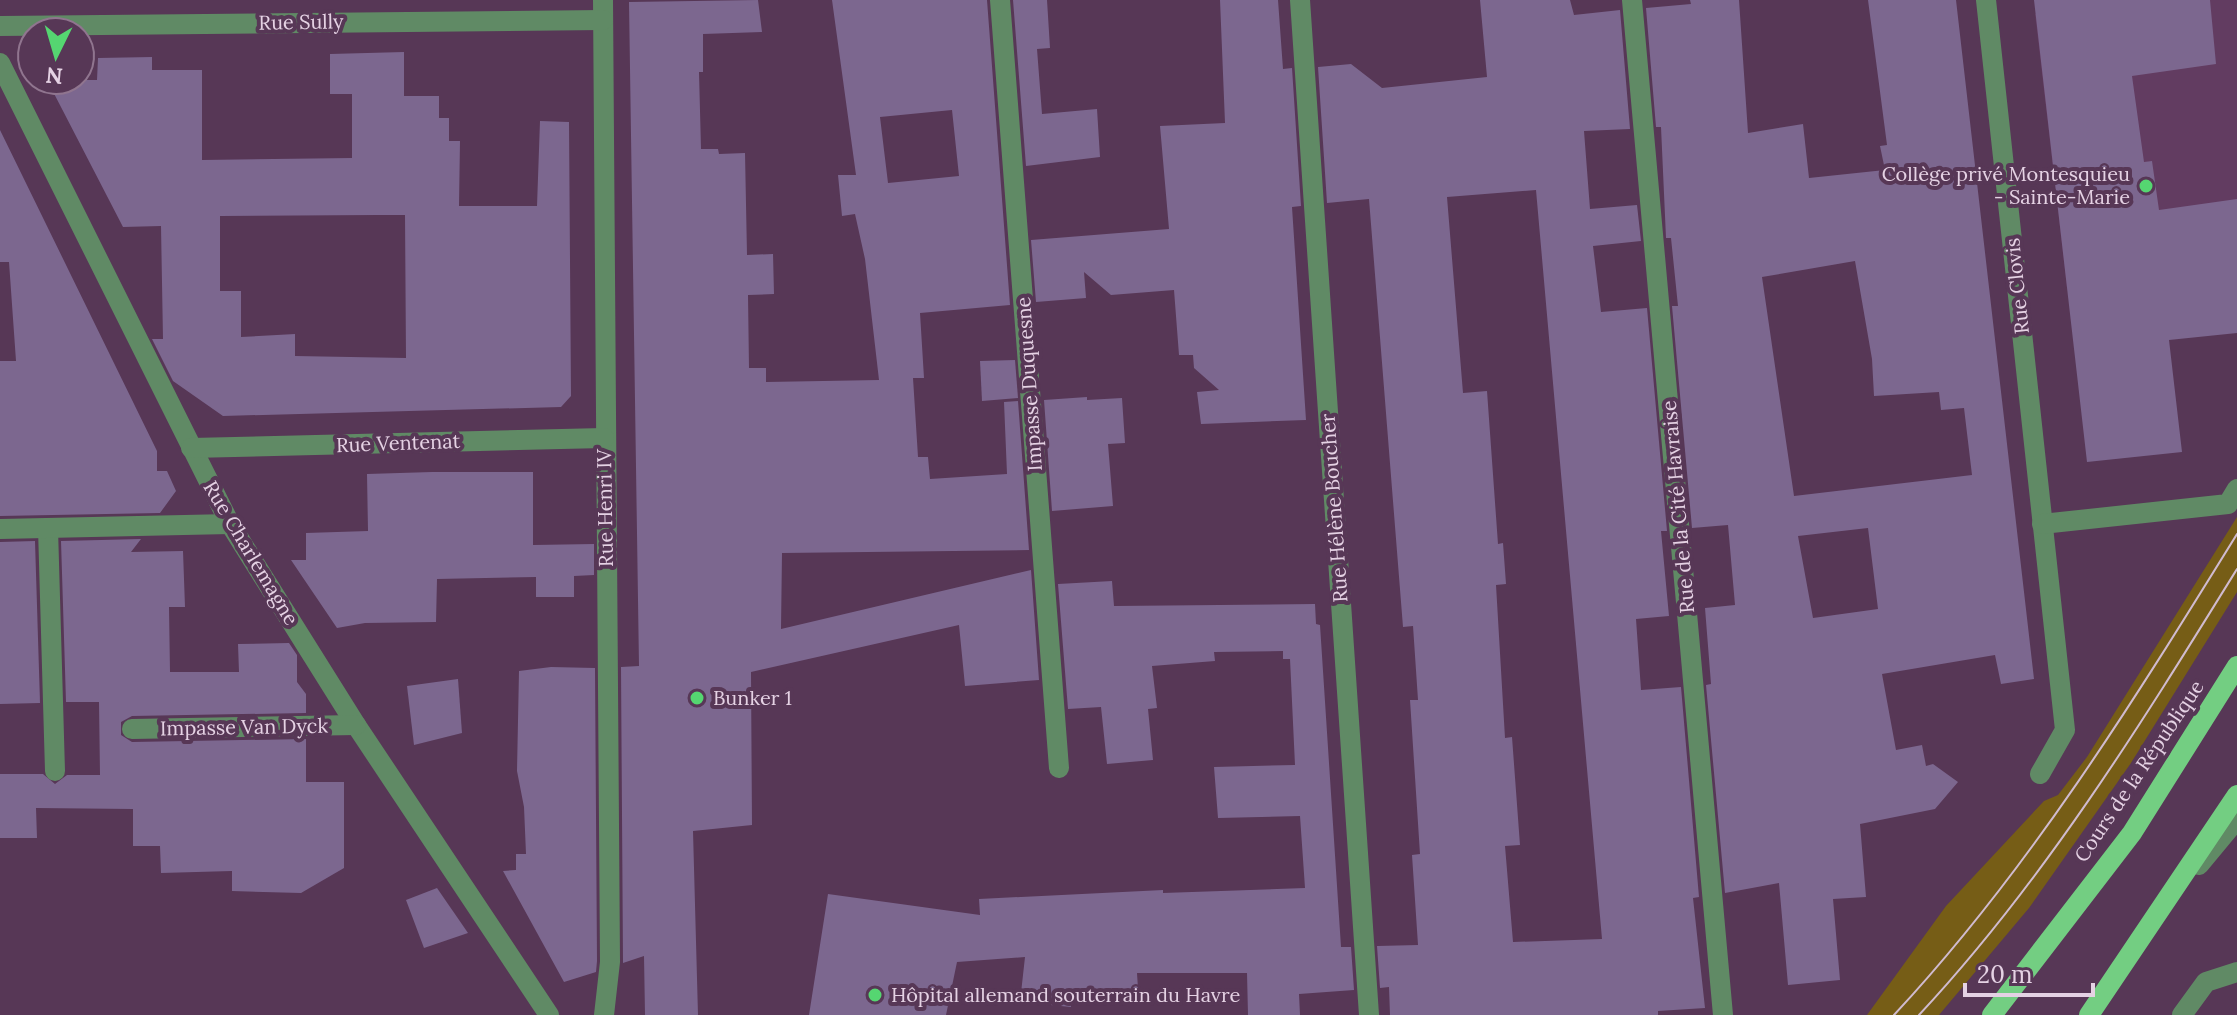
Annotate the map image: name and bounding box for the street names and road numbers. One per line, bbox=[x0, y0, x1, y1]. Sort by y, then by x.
street label: Rue Sully bbox=[258, 8, 344, 35]
street label: Rue Clovis bbox=[1999, 237, 2034, 335]
street label: Impasse Duquesne bbox=[1010, 296, 1047, 472]
street label: Rue de la Cité Havraise bbox=[1656, 399, 1699, 615]
street label: Rue Hélène Boucher bbox=[1314, 412, 1353, 603]
street label: Rue Ventenat bbox=[335, 428, 461, 457]
street label: Rue Henri IV bbox=[591, 448, 618, 567]
street label: Rue Charlemagne bbox=[198, 476, 304, 630]
street label: Cours de la République bbox=[2068, 675, 2209, 866]
street label: Impasse Van Dyck bbox=[160, 713, 329, 740]

